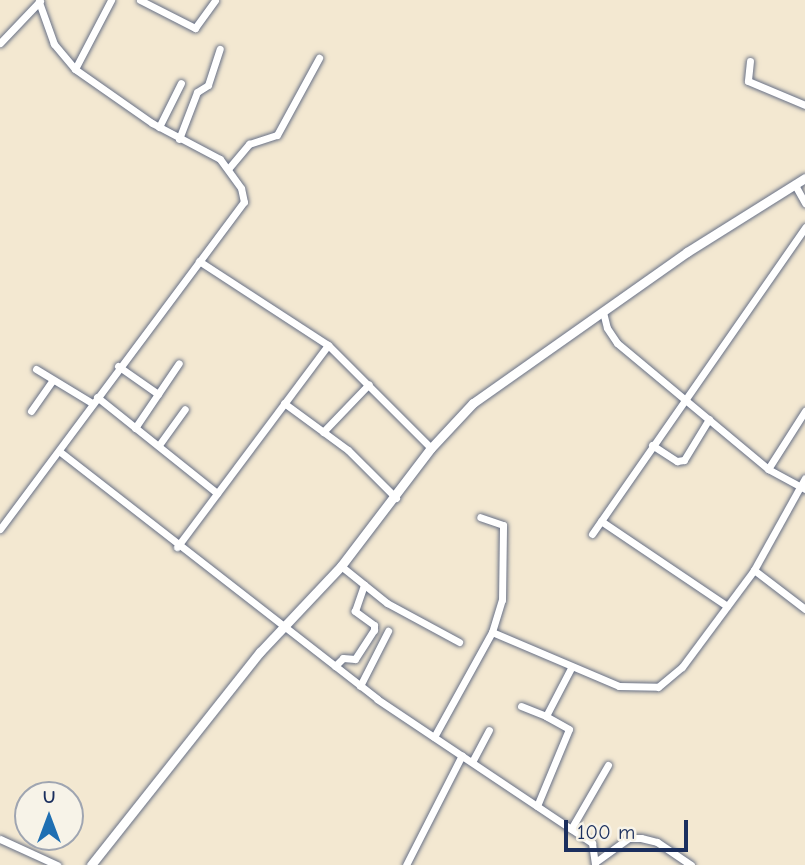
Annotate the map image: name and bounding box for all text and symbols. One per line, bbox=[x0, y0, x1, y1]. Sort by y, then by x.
north arrow bbox=[14, 781, 84, 851]
text: U bbox=[43, 786, 55, 808]
scale bar bbox=[567, 806, 691, 850]
text: 100 m bbox=[577, 820, 635, 844]

